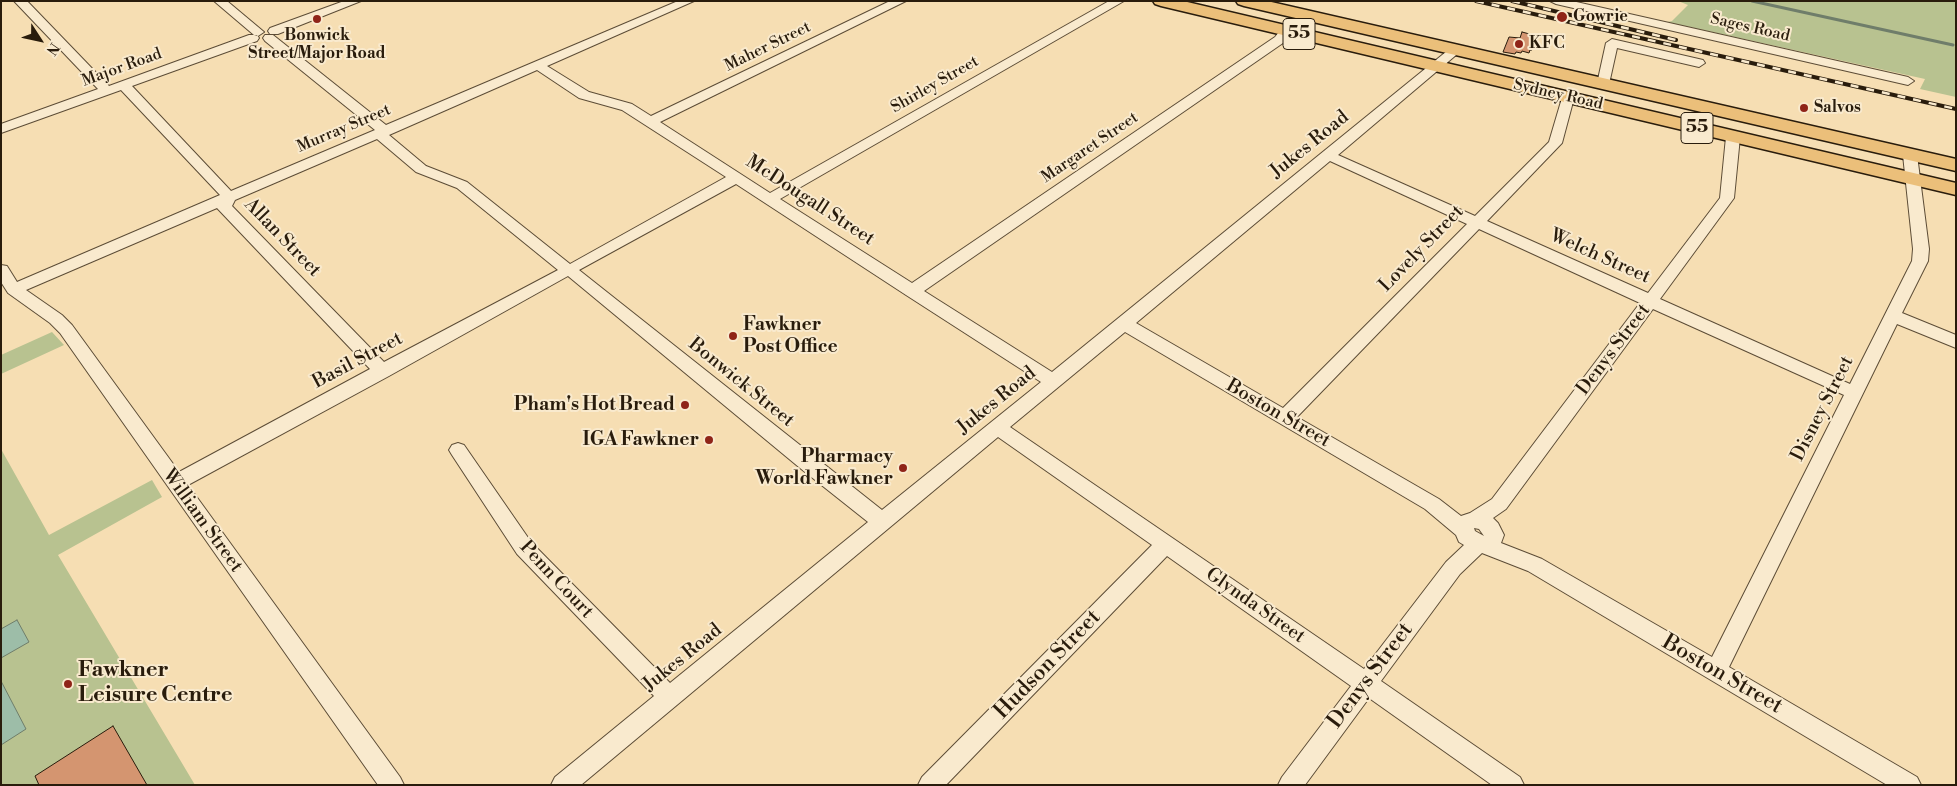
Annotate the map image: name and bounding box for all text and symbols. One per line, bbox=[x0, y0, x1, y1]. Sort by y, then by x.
place label: Gowrie bbox=[1573, 7, 1628, 27]
marker: Gowrie bbox=[1555, 10, 1569, 24]
street label: Sages Road bbox=[1708, 10, 1792, 46]
marker: Bonwick Street/Major Road bbox=[311, 13, 323, 25]
north arrow bbox=[15, 15, 65, 65]
street label: Maher Street bbox=[722, 18, 814, 76]
road number: 55 bbox=[1283, 18, 1315, 50]
place label: Bonwick Street/Major Road bbox=[248, 26, 386, 64]
place label: KFC bbox=[1529, 34, 1565, 54]
marker: KFC bbox=[1513, 38, 1525, 50]
text: N bbox=[42, 39, 63, 58]
street label: Major Road bbox=[79, 45, 165, 91]
street label: Shirley Street bbox=[888, 52, 982, 118]
street label: Sydney Road bbox=[1511, 75, 1605, 115]
place label: Salvos bbox=[1814, 98, 1861, 118]
street label: Murray Street bbox=[294, 101, 394, 157]
marker: Salvos bbox=[1798, 102, 1810, 114]
street label: Jukes Road bbox=[1266, 106, 1354, 184]
street label: Margaret Street bbox=[1038, 109, 1142, 187]
road number: 55 bbox=[1681, 112, 1713, 144]
street label: McDougall Street bbox=[741, 151, 879, 251]
street label: Allan Street bbox=[239, 194, 325, 282]
street label: Lovely Street bbox=[1375, 201, 1469, 297]
street label: Welch Street bbox=[1546, 225, 1654, 289]
street label: Denys Street bbox=[1572, 300, 1656, 400]
place label: Fawkner Post Office bbox=[743, 314, 838, 358]
street label: Basil Street bbox=[309, 328, 407, 394]
marker: Fawkner Post Office bbox=[727, 330, 739, 342]
street label: Bonwick Street bbox=[683, 333, 799, 433]
street label: Disney Street bbox=[1787, 353, 1859, 465]
street label: Jukes Road bbox=[953, 362, 1041, 440]
street label: Boston Street bbox=[1222, 375, 1334, 453]
place label: Pham's Hot Bread bbox=[514, 394, 675, 416]
marker: Pham's Hot Bread bbox=[679, 399, 691, 411]
place label: IGA Fawkner bbox=[582, 429, 699, 451]
marker: IGA Fawkner bbox=[703, 434, 715, 446]
place label: Pharmacy World Fawkner bbox=[755, 446, 893, 490]
marker: Pharmacy World Fawkner bbox=[897, 462, 909, 474]
street label: William Street bbox=[157, 465, 247, 577]
street label: Penn Court bbox=[514, 536, 598, 624]
street label: Glynda Street bbox=[1201, 563, 1309, 649]
street label: Hudson Street bbox=[989, 605, 1107, 725]
street label: Denys Street bbox=[1323, 618, 1419, 734]
street label: Jukes Road bbox=[639, 619, 727, 697]
street label: Boston Street bbox=[1657, 630, 1787, 720]
place label: Fawkner Leisure Centre bbox=[78, 658, 233, 709]
marker: Fawkner Leisure Centre bbox=[62, 678, 74, 690]

